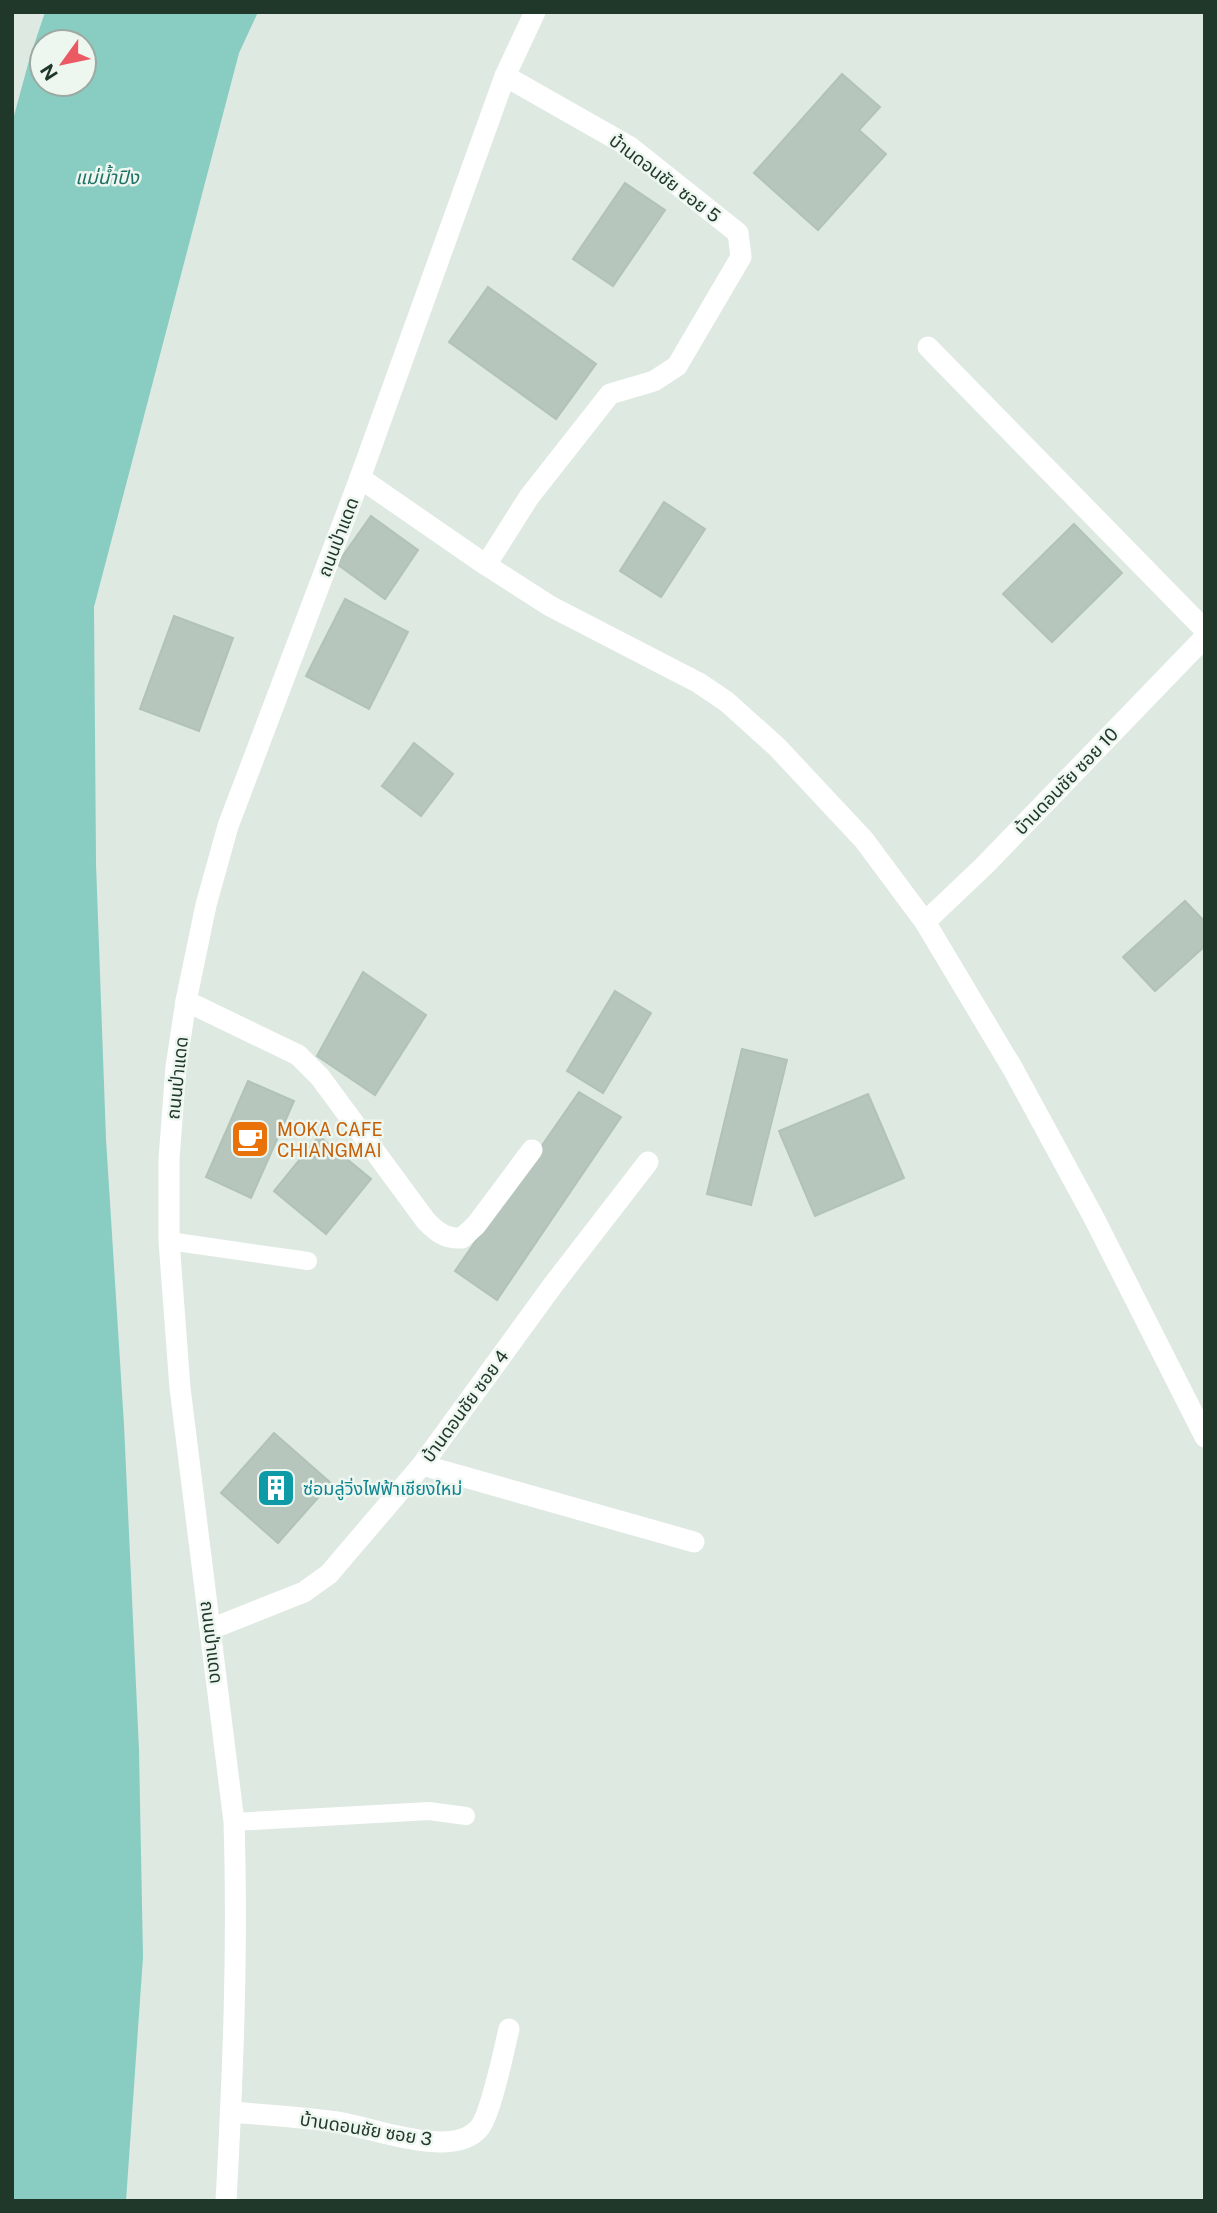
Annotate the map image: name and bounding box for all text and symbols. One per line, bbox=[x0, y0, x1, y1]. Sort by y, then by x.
north arrow bbox=[28, 28, 98, 98]
text: N bbox=[35, 60, 62, 84]
street label: บ้านดอนชัย ซอย 5 bbox=[605, 129, 725, 227]
water label: แม่น้ำปิง bbox=[75, 164, 140, 188]
street label: ถนนป่าแดด bbox=[313, 494, 363, 580]
street label: บ้านดอนชัย ซอย 10 bbox=[1010, 723, 1122, 839]
street label: ถนนป่าแดด bbox=[162, 1035, 192, 1121]
cafe icon: MOKA CAFE CHIANGMAI bbox=[229, 1118, 271, 1160]
place label: MOKA CAFE CHIANGMAI bbox=[277, 1119, 383, 1161]
street label: บ้านดอนชัย ซอย 4 bbox=[417, 1346, 513, 1466]
building icon: ซ่อมลู่วิ่งไฟฟ้าเชียงใหม่ bbox=[255, 1467, 297, 1509]
place label: ซ่อมลู่วิ่งไฟฟ้าเชียงใหม่ bbox=[303, 1477, 462, 1501]
street label: ถนนป่าแดด bbox=[197, 1599, 227, 1685]
street label: บ้านดอนชัย ซอย 3 bbox=[298, 2108, 434, 2150]

